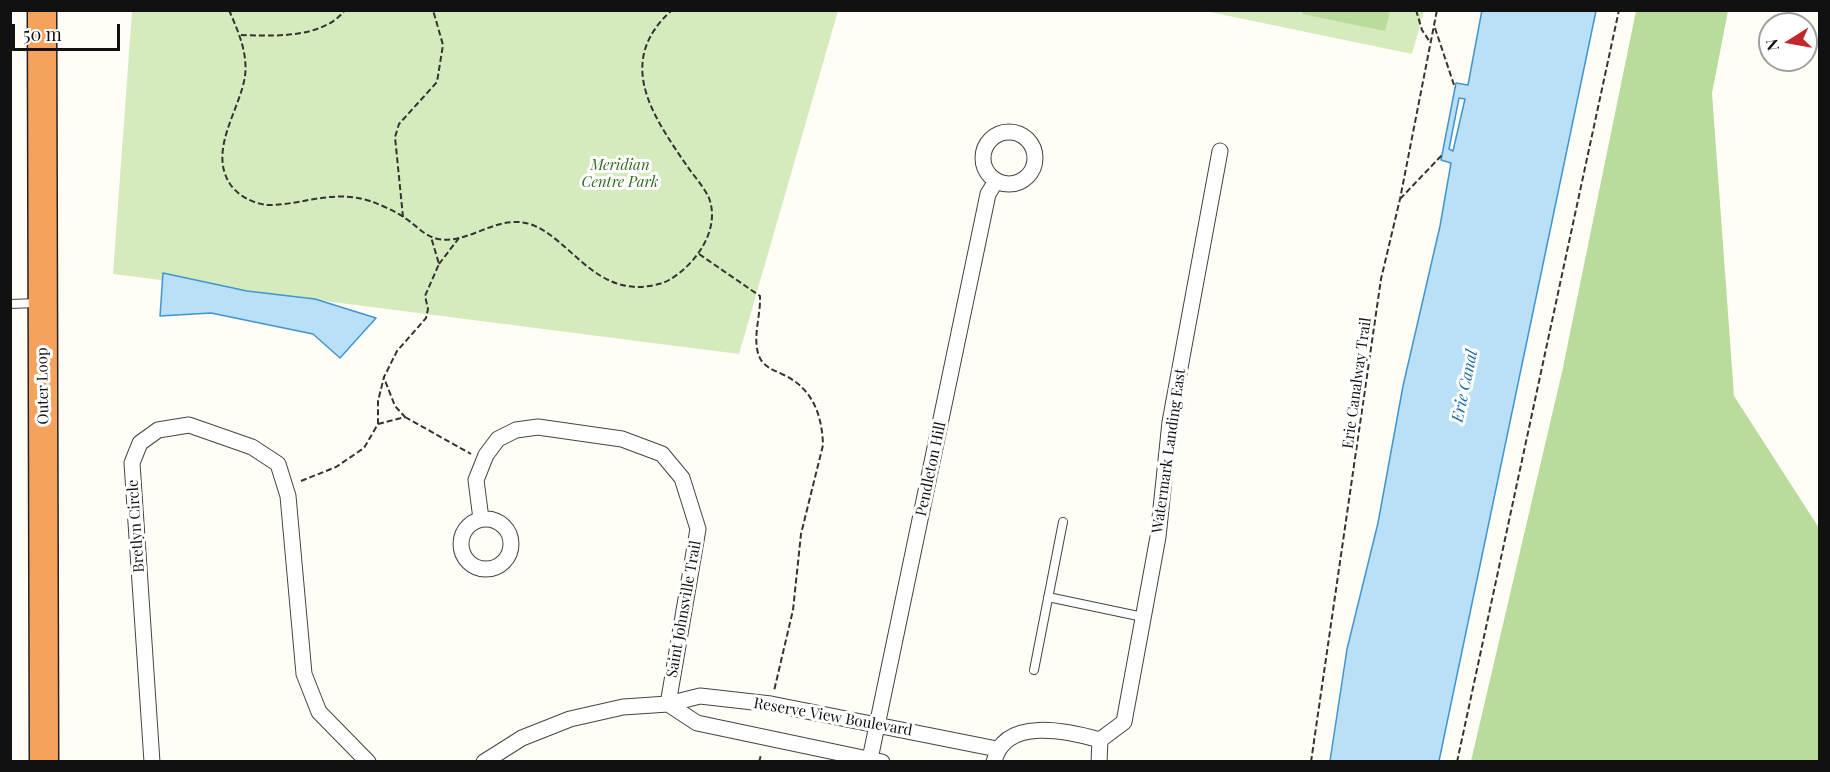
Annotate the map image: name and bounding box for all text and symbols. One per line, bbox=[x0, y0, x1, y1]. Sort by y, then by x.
scale bar bbox=[15, 12, 123, 50]
north arrow bbox=[1758, 12, 1818, 72]
text: 50 m bbox=[23, 22, 62, 46]
text: N bbox=[1760, 37, 1783, 53]
park label: Meridian Centre Park bbox=[581, 156, 659, 191]
street label: Erie Canalway Trail bbox=[1339, 316, 1375, 450]
street label: Outer Loop bbox=[33, 347, 53, 425]
water label: Erie Canal bbox=[1448, 348, 1482, 424]
street label: Watermark Landing East bbox=[1149, 367, 1189, 535]
street label: Pendleton Hill bbox=[912, 420, 950, 518]
street label: Bretlyn Circle bbox=[124, 479, 148, 573]
street label: Saint Johnsville Trail bbox=[663, 539, 705, 679]
street label: Reserve View Boulevard bbox=[752, 694, 914, 740]

